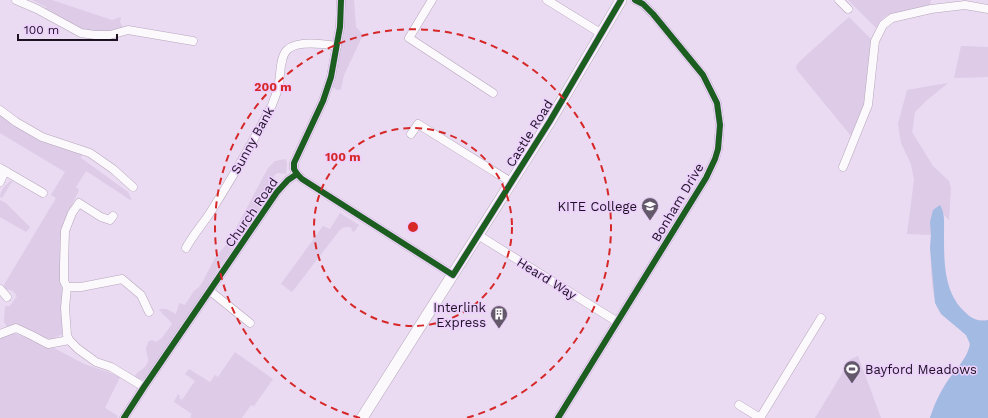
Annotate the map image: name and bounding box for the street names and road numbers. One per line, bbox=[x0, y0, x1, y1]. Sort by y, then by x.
street label: Castle Road bbox=[503, 97, 556, 170]
street label: Sunny Bank bbox=[228, 104, 277, 176]
street label: Bonham Drive bbox=[648, 160, 707, 244]
street label: Church Road bbox=[222, 175, 281, 250]
street label: Heard Way bbox=[514, 254, 580, 303]

